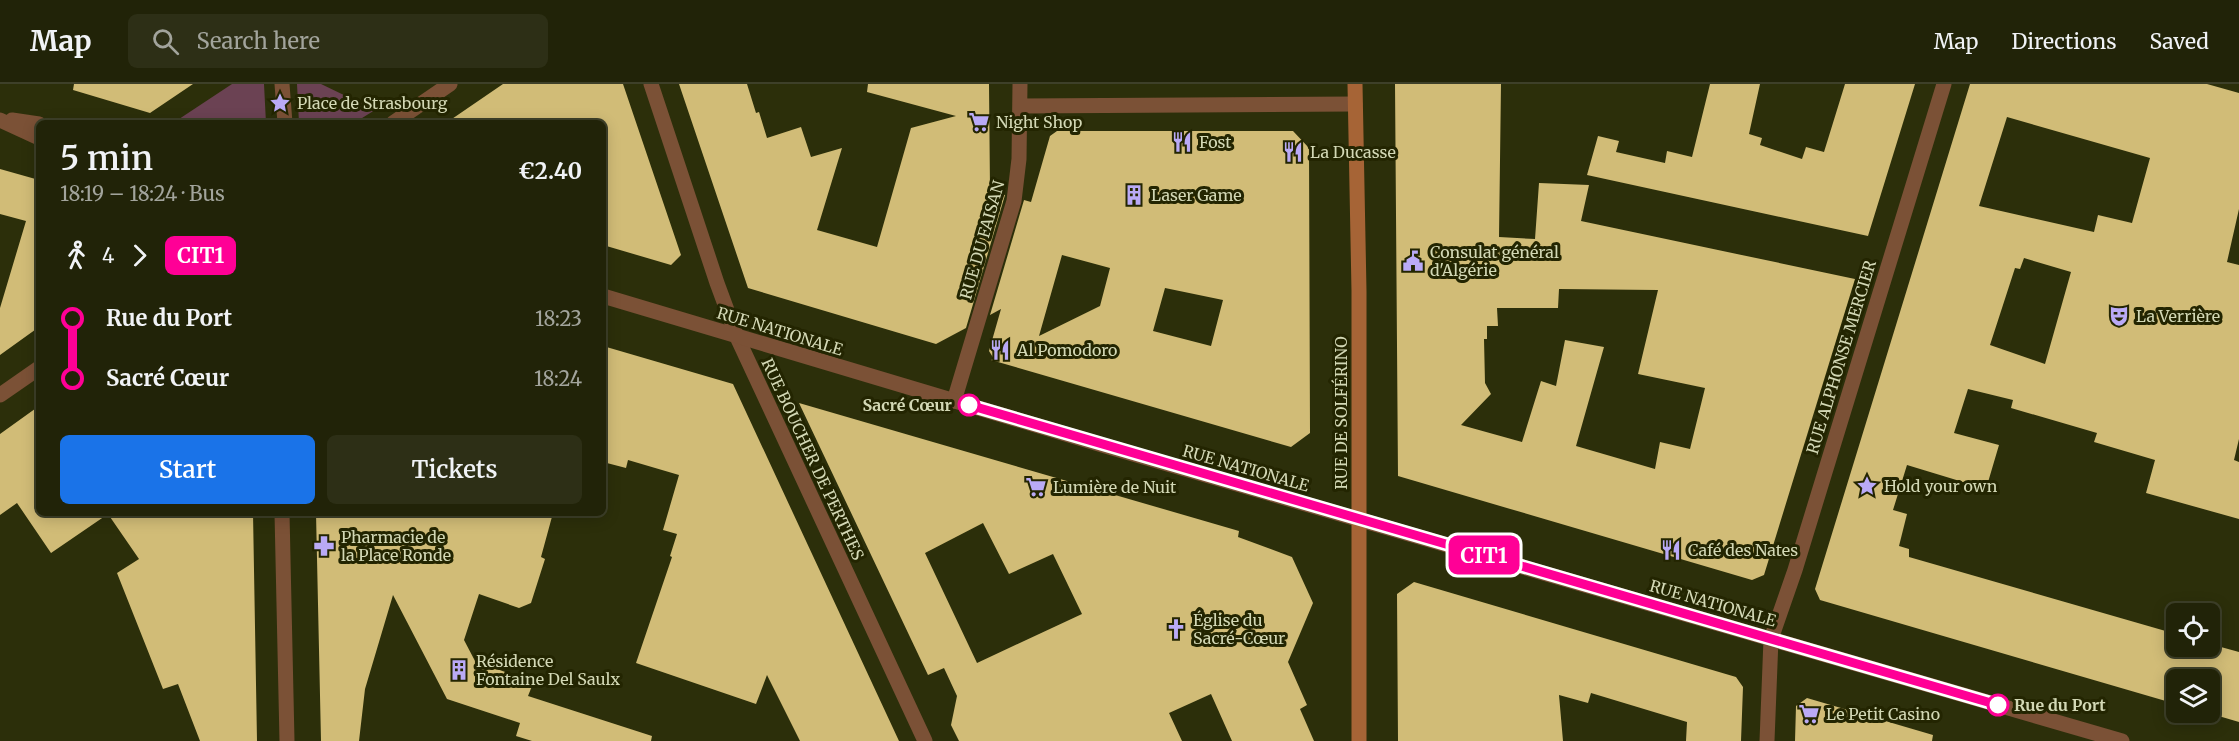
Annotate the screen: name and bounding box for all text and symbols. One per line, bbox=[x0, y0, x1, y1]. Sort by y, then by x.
search box bbox=[128, 14, 548, 68]
text: Map bbox=[30, 23, 92, 59]
icon: search bbox=[149, 25, 182, 58]
text: Search here bbox=[197, 27, 320, 55]
text: Map bbox=[1934, 28, 1978, 55]
text: Directions bbox=[2011, 28, 2116, 55]
text: Saved bbox=[2149, 28, 2209, 55]
place icon: Place de Strasbourg bbox=[268, 91, 292, 115]
place label: Place de Strasbourg bbox=[297, 93, 448, 113]
supermarket icon: Night Shop bbox=[967, 110, 991, 134]
place label: Night Shop bbox=[996, 112, 1082, 132]
restaurant icon: Fost bbox=[1170, 130, 1194, 154]
place label: Fost bbox=[1199, 132, 1232, 152]
text: 5 min bbox=[60, 138, 153, 179]
restaurant icon: La Ducasse bbox=[1281, 140, 1305, 164]
place label: La Ducasse bbox=[1310, 142, 1396, 162]
text: €2.40 bbox=[518, 157, 582, 185]
street label: RUE DU FAISAN bbox=[955, 178, 1009, 302]
text: 18:19 – 18:24 · Bus bbox=[60, 181, 225, 206]
building icon: Laser Game bbox=[1122, 183, 1146, 207]
place label: Laser Game bbox=[1151, 185, 1242, 205]
icon: walk bbox=[60, 239, 93, 272]
icon: forward bbox=[123, 239, 156, 272]
text: CIT1 bbox=[177, 242, 224, 269]
place label: Consulat général d'Algérie bbox=[1430, 242, 1559, 280]
text: 4 bbox=[102, 243, 114, 268]
public building icon: Consulat général d'Algérie bbox=[1401, 249, 1425, 273]
street label: RUE ALPHONSE MERCIER bbox=[1802, 257, 1880, 456]
street label: RUE NATIONALE bbox=[715, 302, 846, 360]
text: Rue du Port bbox=[106, 304, 232, 332]
theatre icon: La Verrière bbox=[2107, 304, 2131, 328]
text: 18:23 bbox=[535, 306, 582, 331]
place label: La Verrière bbox=[2136, 306, 2220, 326]
street label: RUE DE SOLFÉRINO bbox=[1331, 336, 1351, 490]
restaurant icon: Al Pomodoro bbox=[988, 338, 1012, 362]
place label: Al Pomodoro bbox=[1016, 340, 1117, 360]
street label: RUE BOUCHER DE PERTHES bbox=[757, 355, 869, 563]
text: Sacré Cœur bbox=[106, 364, 229, 392]
text: 18:24 bbox=[534, 366, 582, 391]
marker: Sacré Cœur bbox=[958, 394, 980, 416]
place label: Sacré Cœur bbox=[862, 395, 953, 415]
button: Start bbox=[60, 435, 315, 504]
button: Tickets bbox=[327, 435, 582, 504]
street label: RUE NATIONALE bbox=[1181, 440, 1312, 496]
place icon: Hold your own bbox=[1855, 474, 1879, 498]
supermarket icon: Lumière de Nuit bbox=[1024, 475, 1048, 499]
place label: Hold your own bbox=[1884, 476, 1998, 496]
place label: Lumière de Nuit bbox=[1053, 477, 1177, 497]
place label: Pharmacie de la Place Ronde bbox=[341, 527, 451, 565]
pharmacy icon: Pharmacie de la Place Ronde bbox=[312, 534, 336, 558]
line badge: CIT1 bbox=[1442, 536, 1526, 574]
restaurant icon: Café des Nates bbox=[1659, 538, 1683, 562]
place label: Café des Nates bbox=[1688, 540, 1798, 560]
text: CIT1 bbox=[1461, 542, 1507, 569]
street label: RUE NATIONALE bbox=[1648, 575, 1779, 631]
map controls bbox=[2166, 603, 2220, 723]
button: locate bbox=[2166, 603, 2220, 657]
place label: Église du Sacré-Cœur bbox=[1193, 610, 1285, 648]
church icon: Église du Sacré-Cœur bbox=[1164, 617, 1188, 641]
place label: Résidence Fontaine Del Saulx bbox=[476, 651, 620, 689]
building icon: Résidence Fontaine Del Saulx bbox=[447, 658, 471, 682]
button: layers bbox=[2166, 669, 2220, 723]
marker: Rue du Port bbox=[1987, 694, 2009, 716]
place label: Rue du Port bbox=[2014, 695, 2106, 715]
supermarket icon: Le Petit Casino bbox=[1797, 702, 1821, 726]
place label: Le Petit Casino bbox=[1826, 704, 1940, 724]

